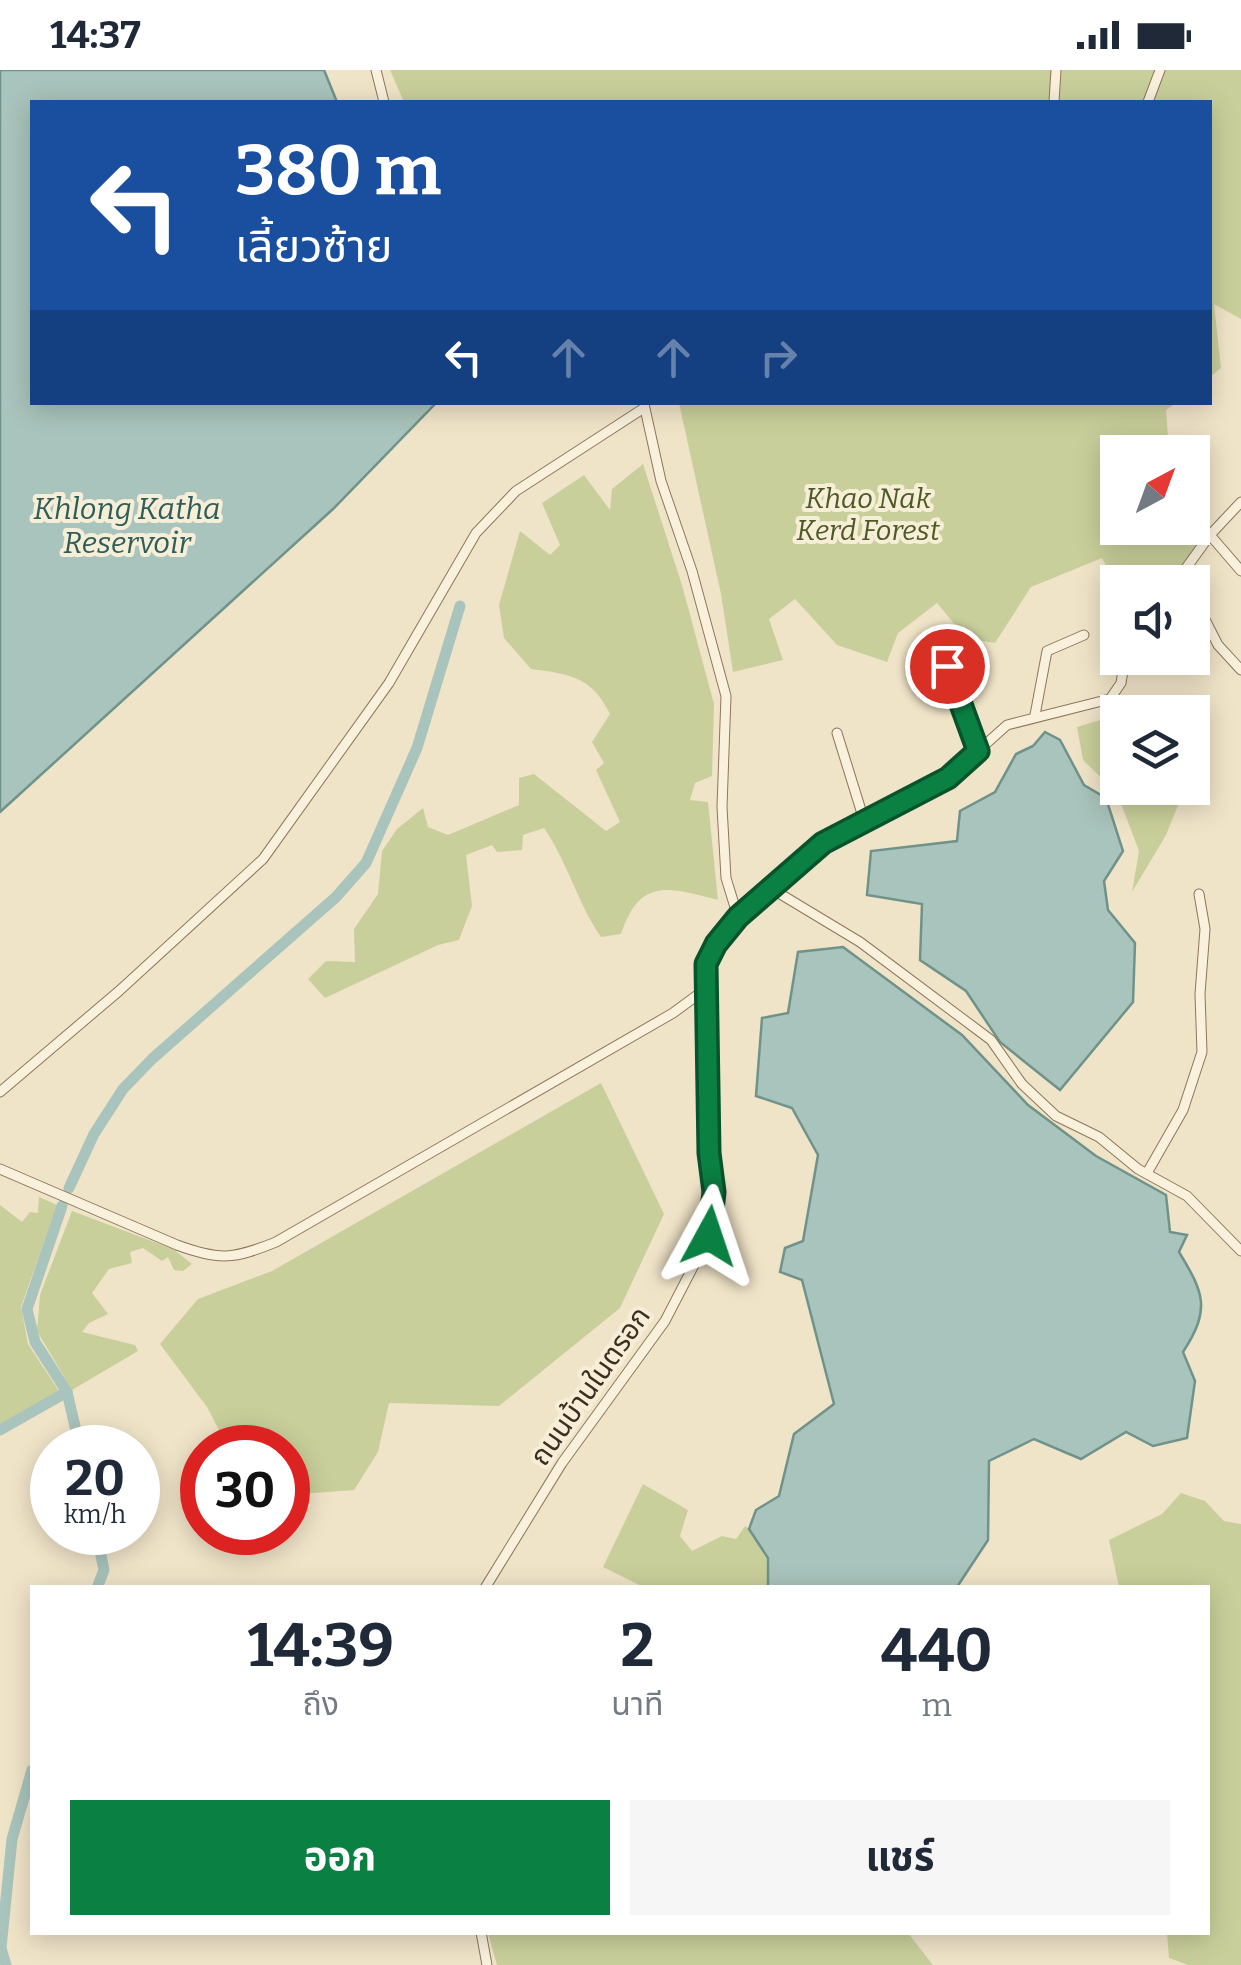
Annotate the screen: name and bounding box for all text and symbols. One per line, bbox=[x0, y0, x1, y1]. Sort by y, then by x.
text: 14:37 bbox=[50, 12, 141, 58]
text: 380 m bbox=[235, 129, 441, 213]
icon: left bbox=[70, 140, 200, 270]
text: เลี้ยวซ้าย bbox=[235, 220, 392, 274]
icon: left bbox=[436, 330, 491, 385]
icon: ahead bbox=[541, 330, 596, 385]
icon: ahead bbox=[646, 330, 701, 385]
icon: right bbox=[751, 330, 806, 385]
north arrow bbox=[1100, 435, 1210, 545]
map controls bbox=[1100, 435, 1210, 805]
park label: Khao Nak Kerd Forest bbox=[796, 482, 941, 547]
water label: Khlong Katha Reservoir bbox=[33, 491, 221, 561]
button: sound bbox=[1100, 565, 1210, 675]
pin bbox=[905, 624, 990, 709]
icon: arrive bbox=[920, 639, 975, 694]
button: layers bbox=[1100, 695, 1210, 805]
position arrow bbox=[657, 1184, 761, 1288]
street label: ถนนบ้านในตรอก bbox=[523, 1300, 657, 1472]
speed limit sign: 30 bbox=[180, 1425, 310, 1555]
text: 20 bbox=[65, 1448, 125, 1508]
text: km/h bbox=[64, 1500, 126, 1530]
text: 14:39 bbox=[247, 1610, 394, 1682]
text: 2 bbox=[620, 1610, 654, 1682]
text: 440 bbox=[881, 1615, 993, 1687]
text: ถึง bbox=[302, 1685, 339, 1723]
text: นาที bbox=[611, 1685, 663, 1723]
text: m bbox=[921, 1686, 952, 1724]
button: ออก bbox=[70, 1800, 610, 1915]
button: แชร์ bbox=[630, 1800, 1170, 1915]

